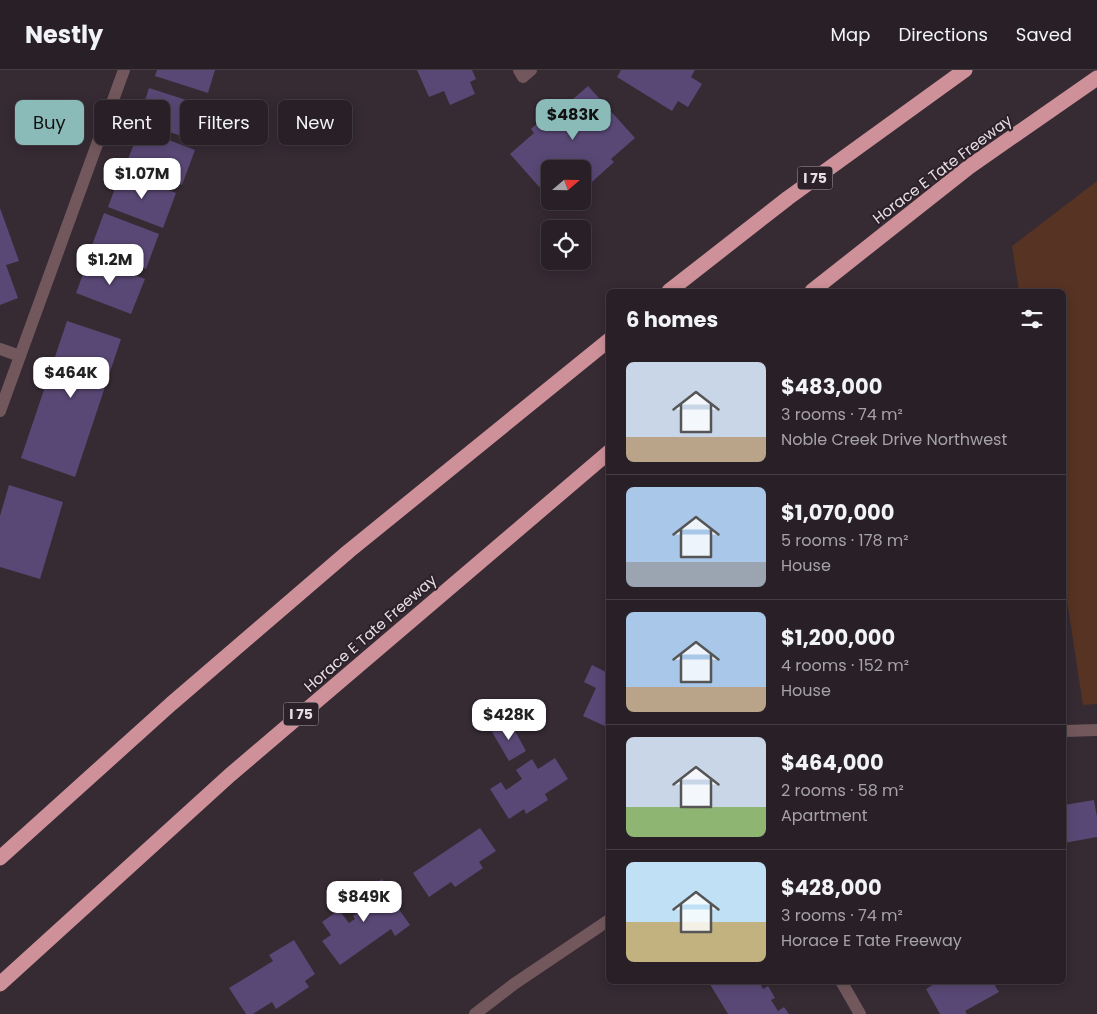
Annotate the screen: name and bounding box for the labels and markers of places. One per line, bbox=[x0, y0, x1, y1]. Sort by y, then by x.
pin: $483K bbox=[538, 98, 608, 141]
pin: $1.07M bbox=[101, 158, 183, 200]
pin: $1.2M bbox=[75, 244, 145, 286]
pin: $464K bbox=[36, 356, 106, 399]
pin: $428K bbox=[474, 698, 544, 741]
pin: $849K bbox=[329, 880, 399, 923]

